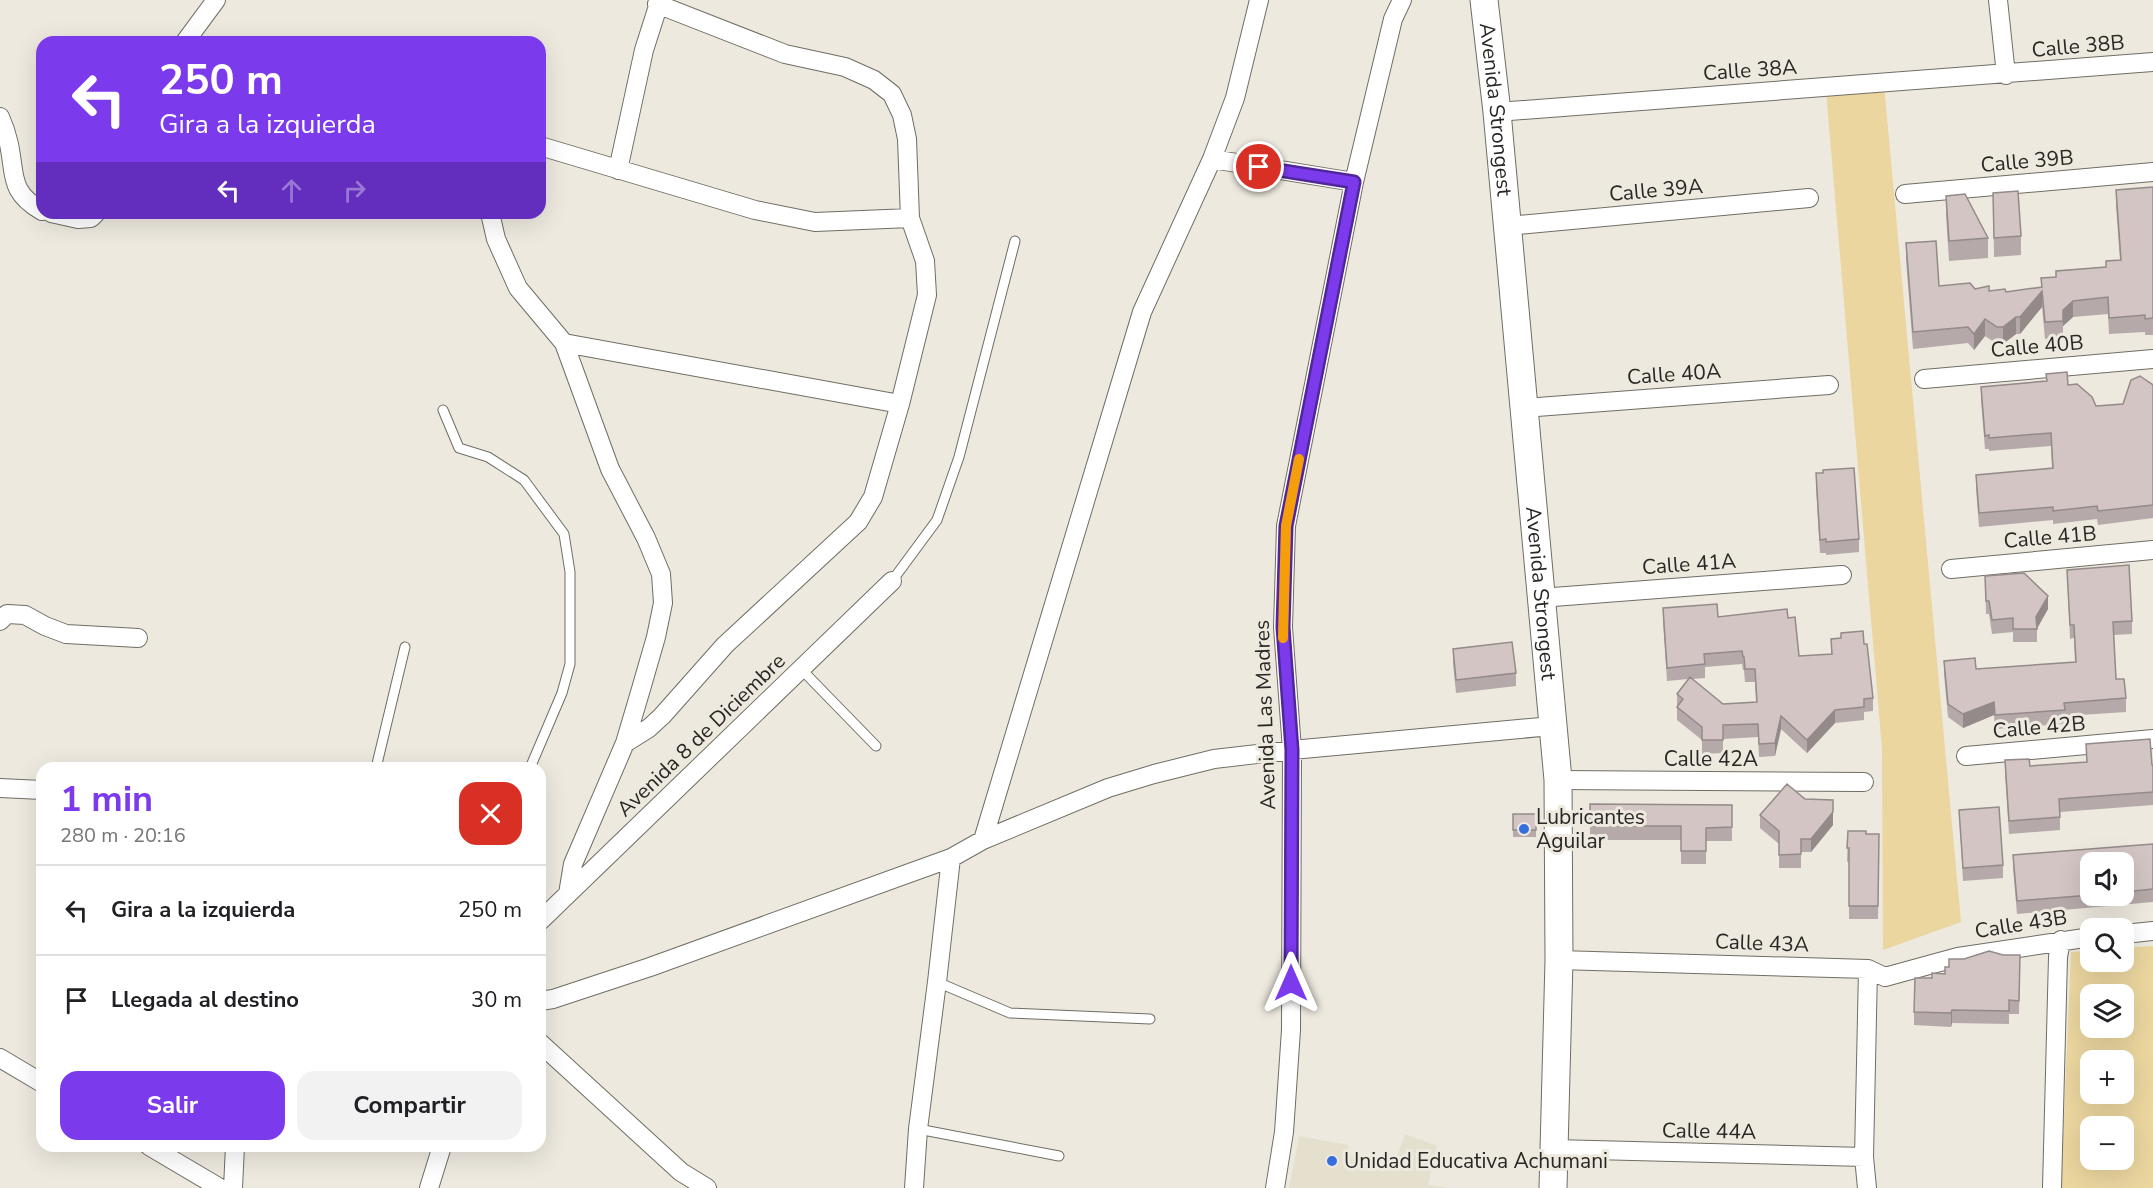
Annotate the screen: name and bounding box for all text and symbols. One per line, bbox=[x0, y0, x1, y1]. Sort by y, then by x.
street label: Avenida Strongest bbox=[1473, 21, 1519, 198]
street label: Calle 38B bbox=[2030, 28, 2126, 64]
text: 250 m bbox=[159, 52, 283, 109]
street label: Calle 38A bbox=[1702, 53, 1798, 87]
icon: left bbox=[60, 60, 138, 138]
text: Gira a la izquierda bbox=[159, 106, 376, 143]
pin bbox=[1233, 141, 1284, 192]
street label: Calle 39B bbox=[1979, 143, 2075, 179]
icon: arrive bbox=[1242, 150, 1275, 183]
street label: Calle 39A bbox=[1608, 172, 1704, 208]
icon: left bbox=[212, 174, 245, 207]
icon: ahead bbox=[275, 174, 308, 207]
icon: right bbox=[338, 174, 371, 207]
street label: Calle 40B bbox=[1989, 328, 2085, 364]
street label: Calle 40A bbox=[1626, 357, 1722, 391]
street label: Avenida Strongest bbox=[1519, 505, 1563, 682]
street label: Calle 41B bbox=[2002, 519, 2098, 555]
street label: Calle 41A bbox=[1641, 547, 1737, 581]
street label: Avenida Las Madres bbox=[1248, 619, 1282, 811]
street label: Avenida 8 de Diciembre bbox=[611, 647, 791, 823]
street label: Calle 42B bbox=[1991, 709, 2087, 745]
street label: Calle 42A bbox=[1664, 745, 1758, 773]
text: 1 min bbox=[60, 775, 153, 824]
button: close bbox=[459, 782, 522, 845]
place label: Lubricantes Aguilar bbox=[1536, 803, 1645, 855]
text: 280 m · 20:16 bbox=[60, 822, 186, 849]
marker: Lubricantes Aguilar bbox=[1517, 822, 1531, 836]
map controls bbox=[2080, 852, 2134, 1170]
button: sound bbox=[2080, 852, 2134, 906]
icon: left bbox=[60, 894, 93, 927]
text: Gira a la izquierda bbox=[111, 895, 295, 925]
text: 250 m bbox=[458, 895, 522, 925]
street label: Calle 43B bbox=[1973, 903, 2069, 945]
button: search bbox=[2080, 918, 2134, 972]
street label: Calle 43A bbox=[1714, 927, 1810, 959]
position arrow bbox=[1259, 951, 1323, 1015]
icon: arrive bbox=[60, 984, 93, 1017]
button: layers bbox=[2080, 984, 2134, 1038]
text: Llegada al destino bbox=[111, 985, 299, 1015]
text: 30 m bbox=[471, 985, 522, 1015]
button: + bbox=[2080, 1050, 2134, 1104]
button: Salir bbox=[60, 1071, 285, 1140]
button: Compartir bbox=[297, 1071, 522, 1140]
street label: Calle 44A bbox=[1662, 1116, 1756, 1146]
button: − bbox=[2080, 1116, 2134, 1170]
place label: Unidad Educativa Achumani bbox=[1344, 1147, 1608, 1175]
marker: Unidad Educativa Achumani bbox=[1325, 1154, 1339, 1168]

